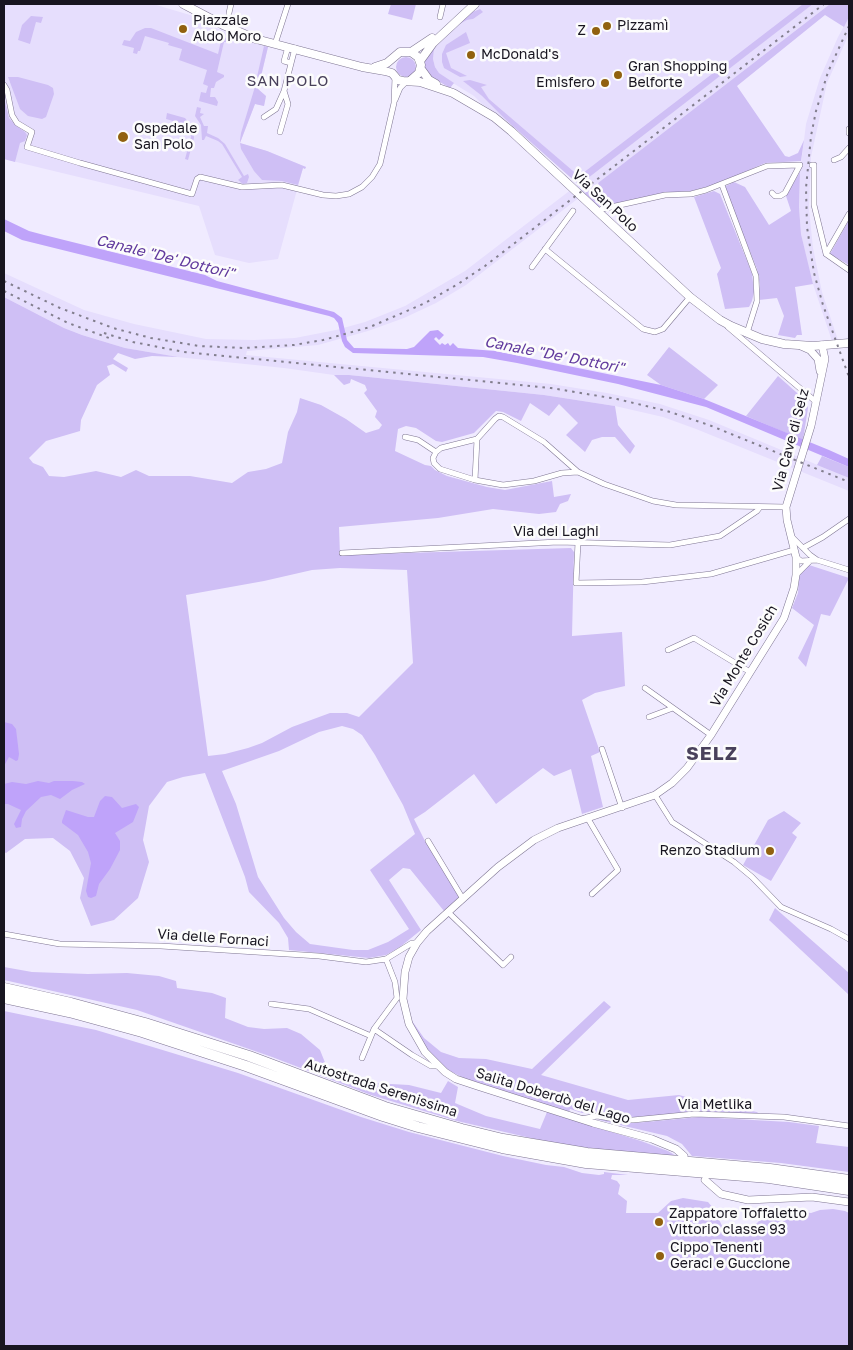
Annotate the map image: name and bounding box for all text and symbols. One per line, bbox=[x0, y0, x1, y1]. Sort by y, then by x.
place label: Piazzale Aldo Moro bbox=[193, 13, 261, 46]
place label: Pizzamì bbox=[617, 18, 668, 34]
marker: Pizzamì bbox=[601, 20, 613, 32]
marker: Piazzale Aldo Moro bbox=[177, 23, 189, 35]
place label: Z bbox=[578, 23, 586, 39]
marker: Z bbox=[590, 25, 602, 37]
place label: McDonald's bbox=[481, 47, 559, 63]
marker: McDonald's bbox=[465, 49, 477, 61]
place label: Gran Shopping Belforte bbox=[628, 59, 727, 92]
marker: Gran Shopping Belforte bbox=[612, 69, 624, 81]
district label: SAN POLO bbox=[246, 72, 330, 90]
place label: Emisfero bbox=[536, 75, 595, 91]
marker: Emisfero bbox=[599, 77, 611, 89]
place label: Ospedale San Polo bbox=[134, 121, 197, 154]
marker: Ospedale San Polo bbox=[116, 130, 130, 144]
street label: Via San Polo bbox=[569, 166, 641, 236]
water label: Canale "De' Dottori" bbox=[94, 231, 236, 283]
water label: Canale "De' Dottori" bbox=[483, 333, 625, 377]
street label: Via Cave di Selz bbox=[769, 387, 813, 493]
street label: Via dei Laghi bbox=[513, 524, 599, 540]
street label: Via Monte Cosich bbox=[707, 602, 781, 710]
district label: SELZ bbox=[686, 743, 738, 765]
place label: Renzo Stadium bbox=[659, 843, 760, 859]
marker: Renzo Stadium bbox=[764, 845, 776, 857]
street label: Via delle Fornaci bbox=[157, 926, 269, 950]
street label: Autostrada Serenissima bbox=[303, 1055, 459, 1121]
street label: Salita Doberdò del Lago bbox=[474, 1064, 632, 1128]
street label: Via Metlika bbox=[678, 1097, 752, 1113]
place label: Zappatore Toffaletto Vittorio classe 93 bbox=[669, 1206, 807, 1238]
marker: Zappatore Toffaletto Vittorio classe 93 bbox=[653, 1216, 665, 1228]
place label: Cippo Tenenti Geraci e Guccione bbox=[670, 1240, 790, 1272]
marker: Cippo Tenenti Geraci e Guccione bbox=[654, 1250, 666, 1262]

